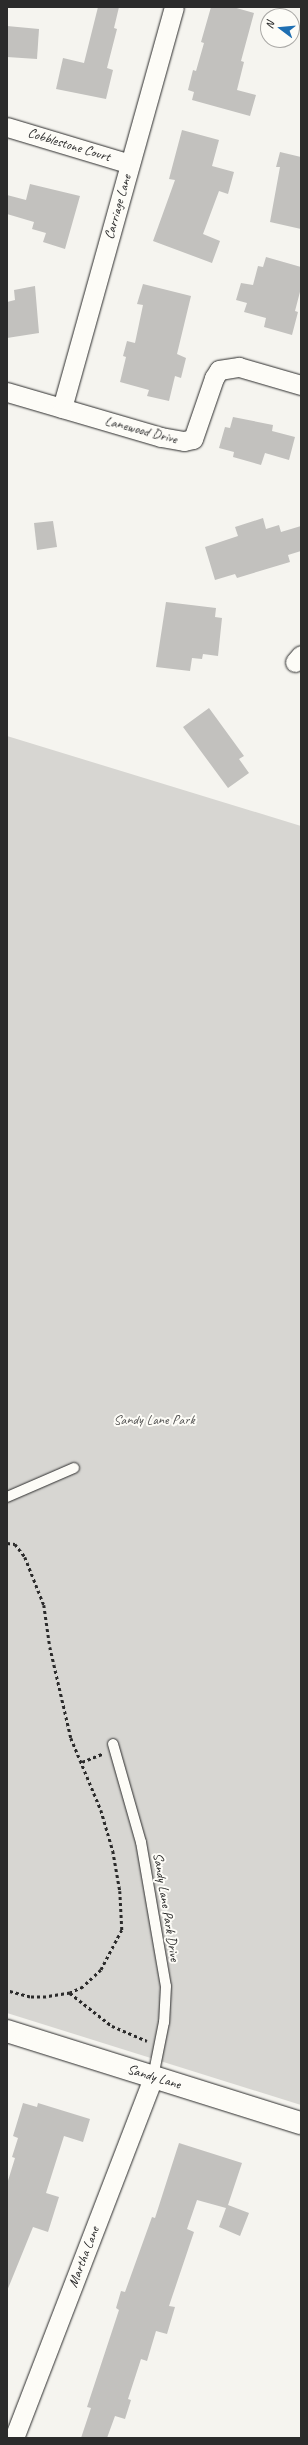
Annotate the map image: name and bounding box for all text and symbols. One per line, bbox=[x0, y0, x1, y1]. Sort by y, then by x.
north arrow bbox=[260, 8, 300, 48]
text: N bbox=[262, 20, 277, 30]
street label: Cobblestone Court bbox=[26, 124, 112, 166]
street label: Carriage Lane bbox=[101, 172, 135, 242]
street label: Lanewood Drive bbox=[103, 412, 179, 448]
park label: Sandy Lane Park bbox=[113, 1412, 195, 1428]
street label: Sandy Lane Park Drive bbox=[149, 1851, 183, 1963]
street label: Sandy Lane bbox=[125, 2061, 183, 2093]
street label: Martha Lane bbox=[65, 2224, 103, 2290]

